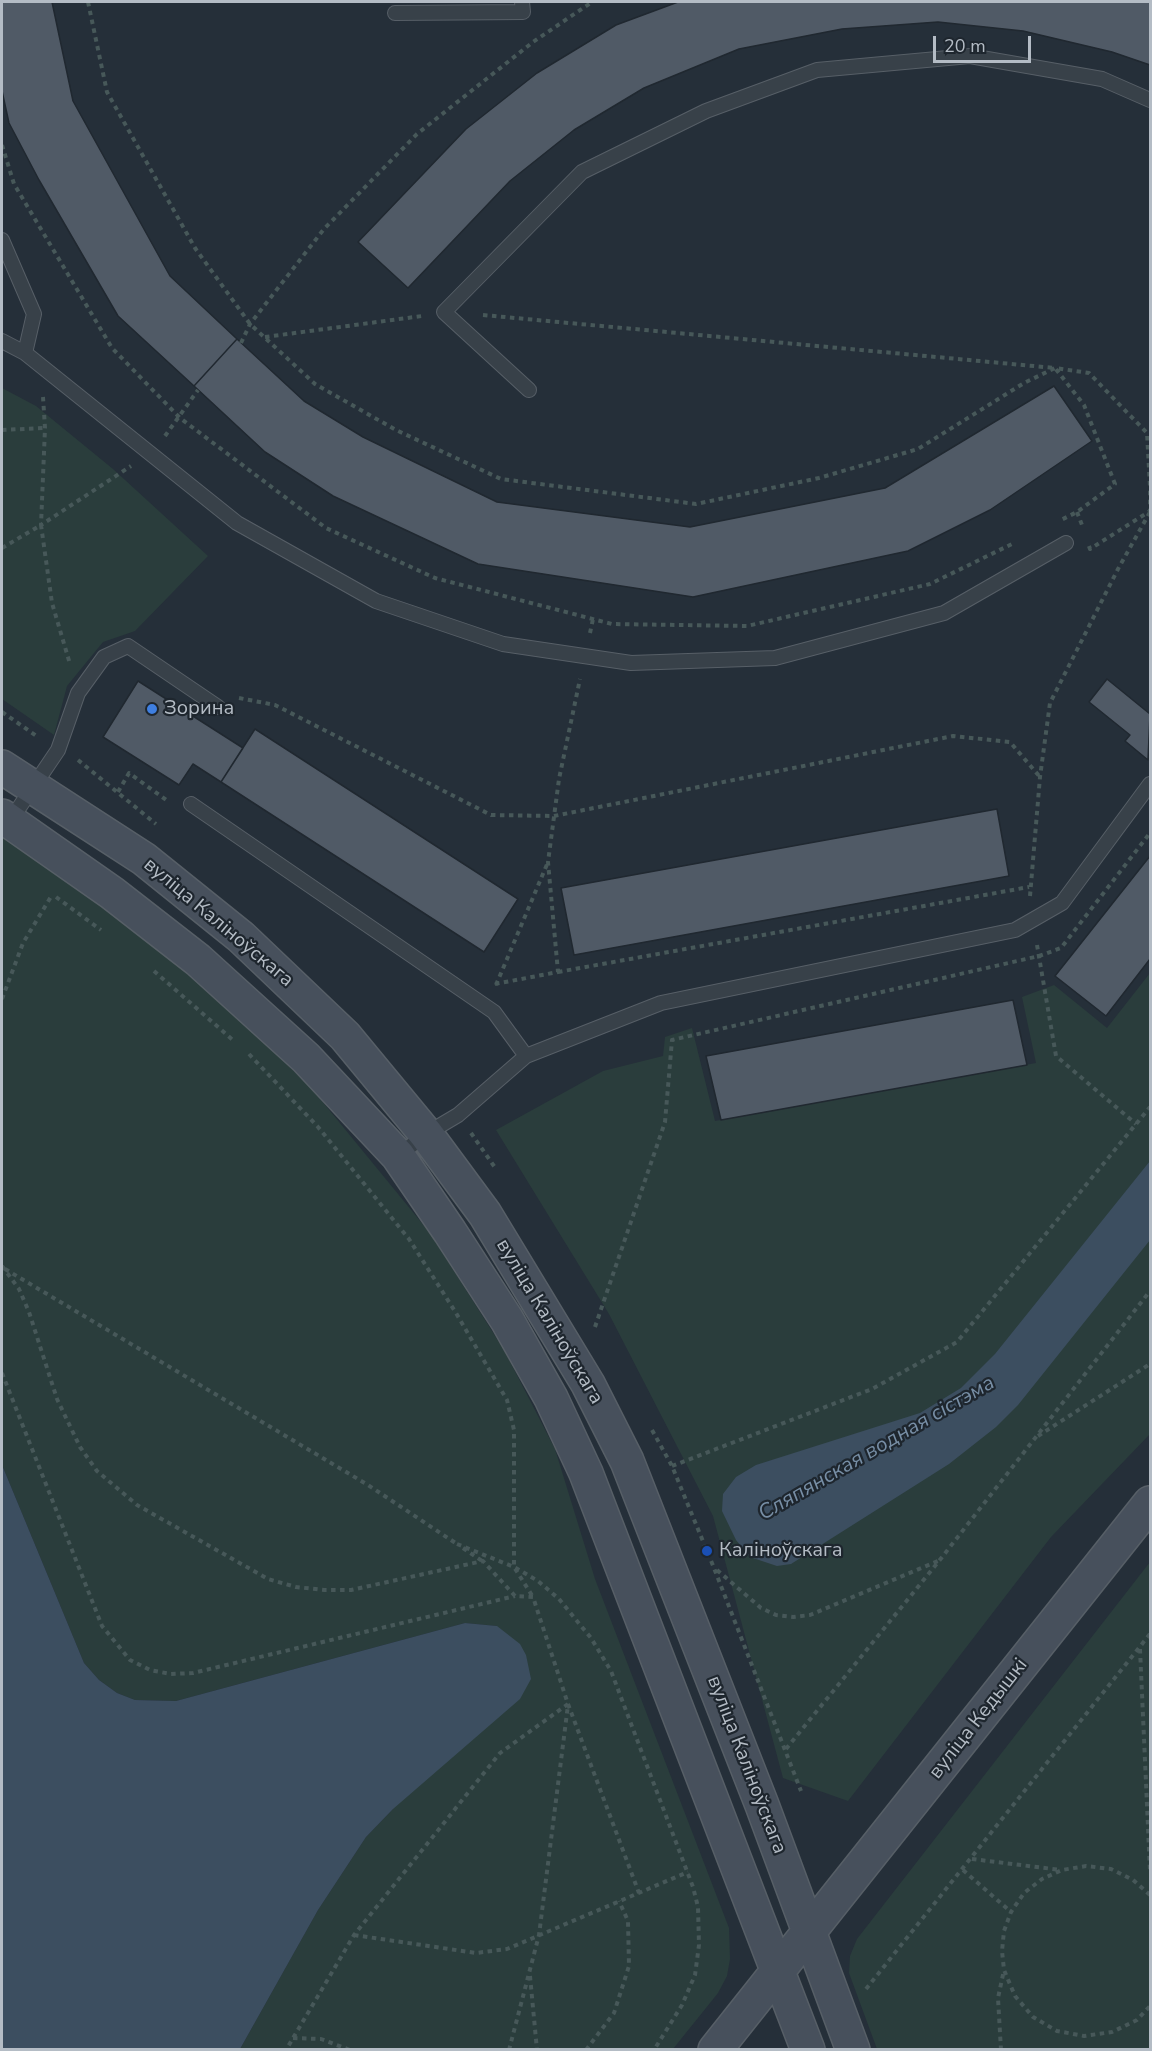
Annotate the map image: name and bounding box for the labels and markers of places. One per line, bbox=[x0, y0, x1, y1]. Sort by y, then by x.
place label: Зорина bbox=[164, 697, 234, 721]
marker: Зорина bbox=[145, 702, 159, 716]
place label: Каліноўскага bbox=[719, 1539, 842, 1563]
marker: Каліноўскага bbox=[700, 1544, 714, 1558]

